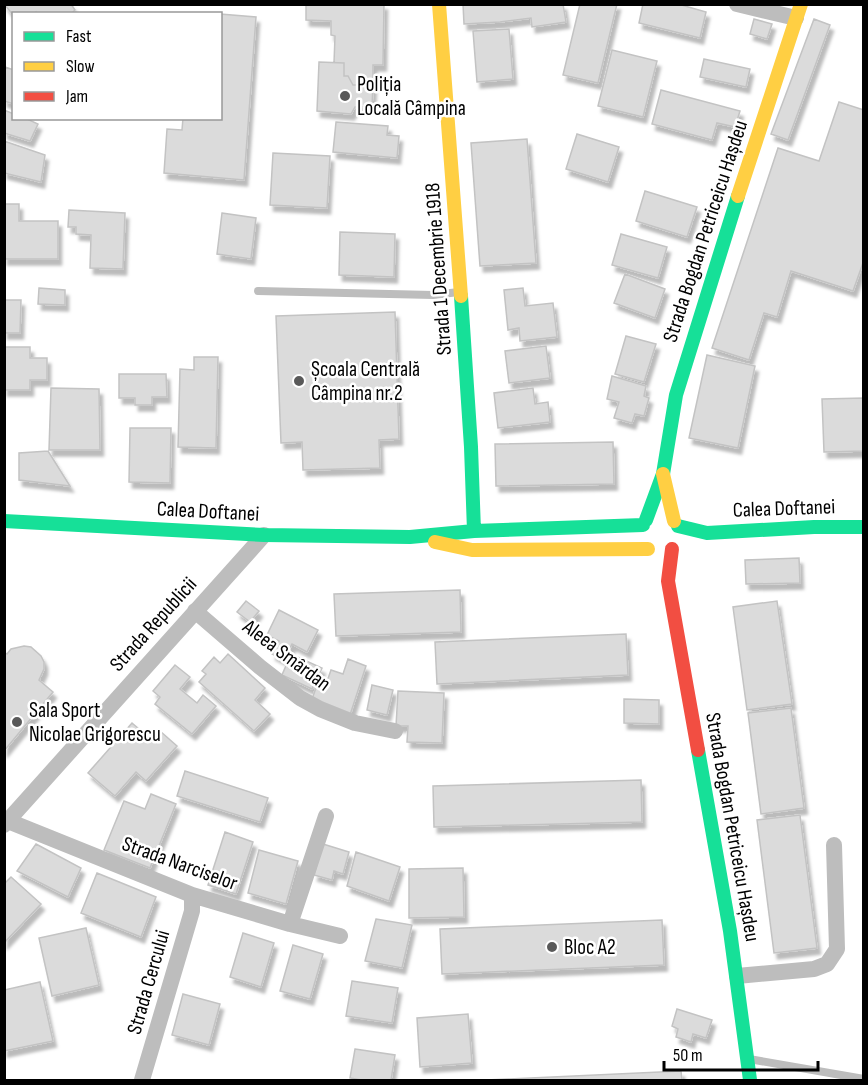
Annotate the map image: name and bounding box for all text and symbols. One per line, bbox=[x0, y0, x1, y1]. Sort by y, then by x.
legend bbox=[12, 12, 222, 120]
text: Fast bbox=[66, 26, 92, 47]
text: Slow bbox=[66, 56, 95, 77]
place label: Poliția Locală Câmpina bbox=[357, 72, 466, 121]
text: Jam bbox=[65, 86, 88, 107]
marker: Poliția Locală Câmpina bbox=[338, 89, 352, 103]
street label: Strada Bogdan Petriceicu Hașdeu bbox=[658, 117, 753, 345]
street label: Strada 1 Decembrie 1918 bbox=[420, 182, 457, 356]
place label: Școala Centrală Câmpina nr.2 bbox=[311, 357, 420, 406]
marker: Școala Centrală Câmpina nr.2 bbox=[292, 374, 306, 388]
street label: Calea Doftanei bbox=[732, 494, 836, 523]
street label: Calea Doftanei bbox=[156, 496, 260, 527]
street label: Strada Republicii bbox=[105, 572, 202, 677]
street label: Aleea Smârdan bbox=[237, 614, 336, 697]
place label: Sala Sport Nicolae Grigorescu bbox=[29, 698, 161, 747]
street label: Strada Bogdan Petriceicu Hașdeu bbox=[700, 711, 765, 943]
marker: Sala Sport Nicolae Grigorescu bbox=[10, 715, 24, 729]
street label: Strada Narciselor bbox=[119, 831, 241, 896]
street label: Strada Cercului bbox=[122, 927, 175, 1037]
place label: Bloc A2 bbox=[564, 935, 616, 960]
marker: Bloc A2 bbox=[545, 940, 559, 954]
scale bar bbox=[664, 1034, 818, 1072]
text: 50 m bbox=[673, 1045, 703, 1066]

